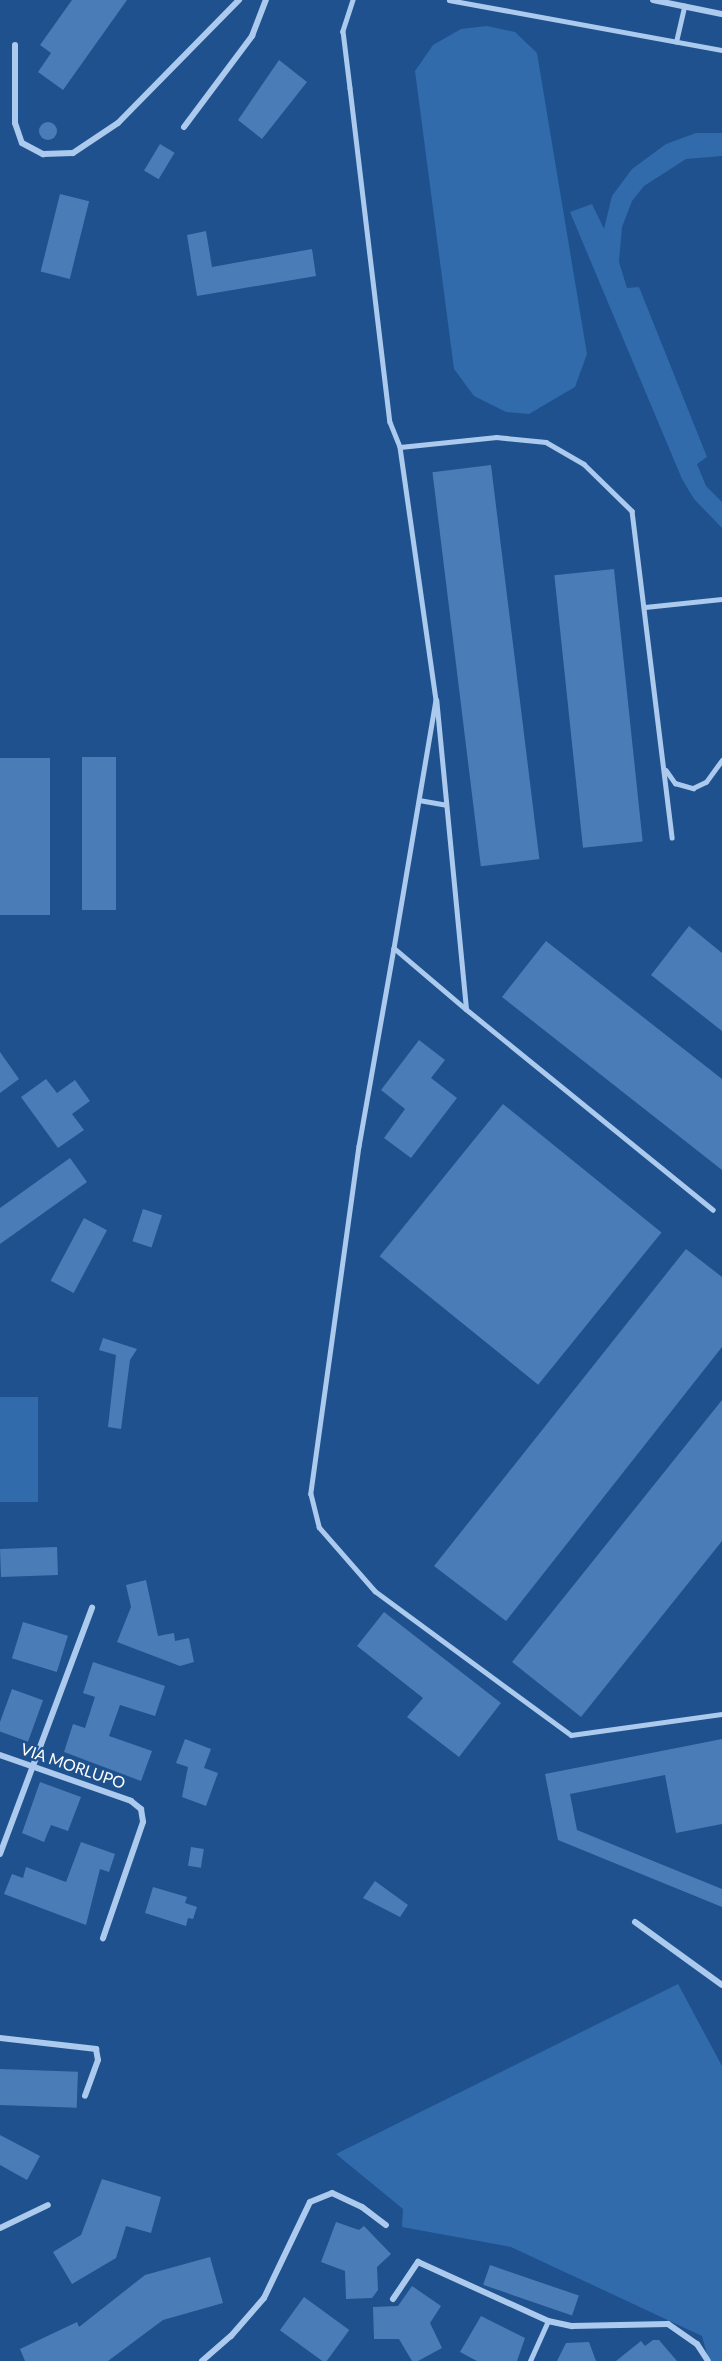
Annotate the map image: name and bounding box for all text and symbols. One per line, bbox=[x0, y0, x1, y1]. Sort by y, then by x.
street label: VIA MORLUPO bbox=[18, 1739, 128, 1793]

